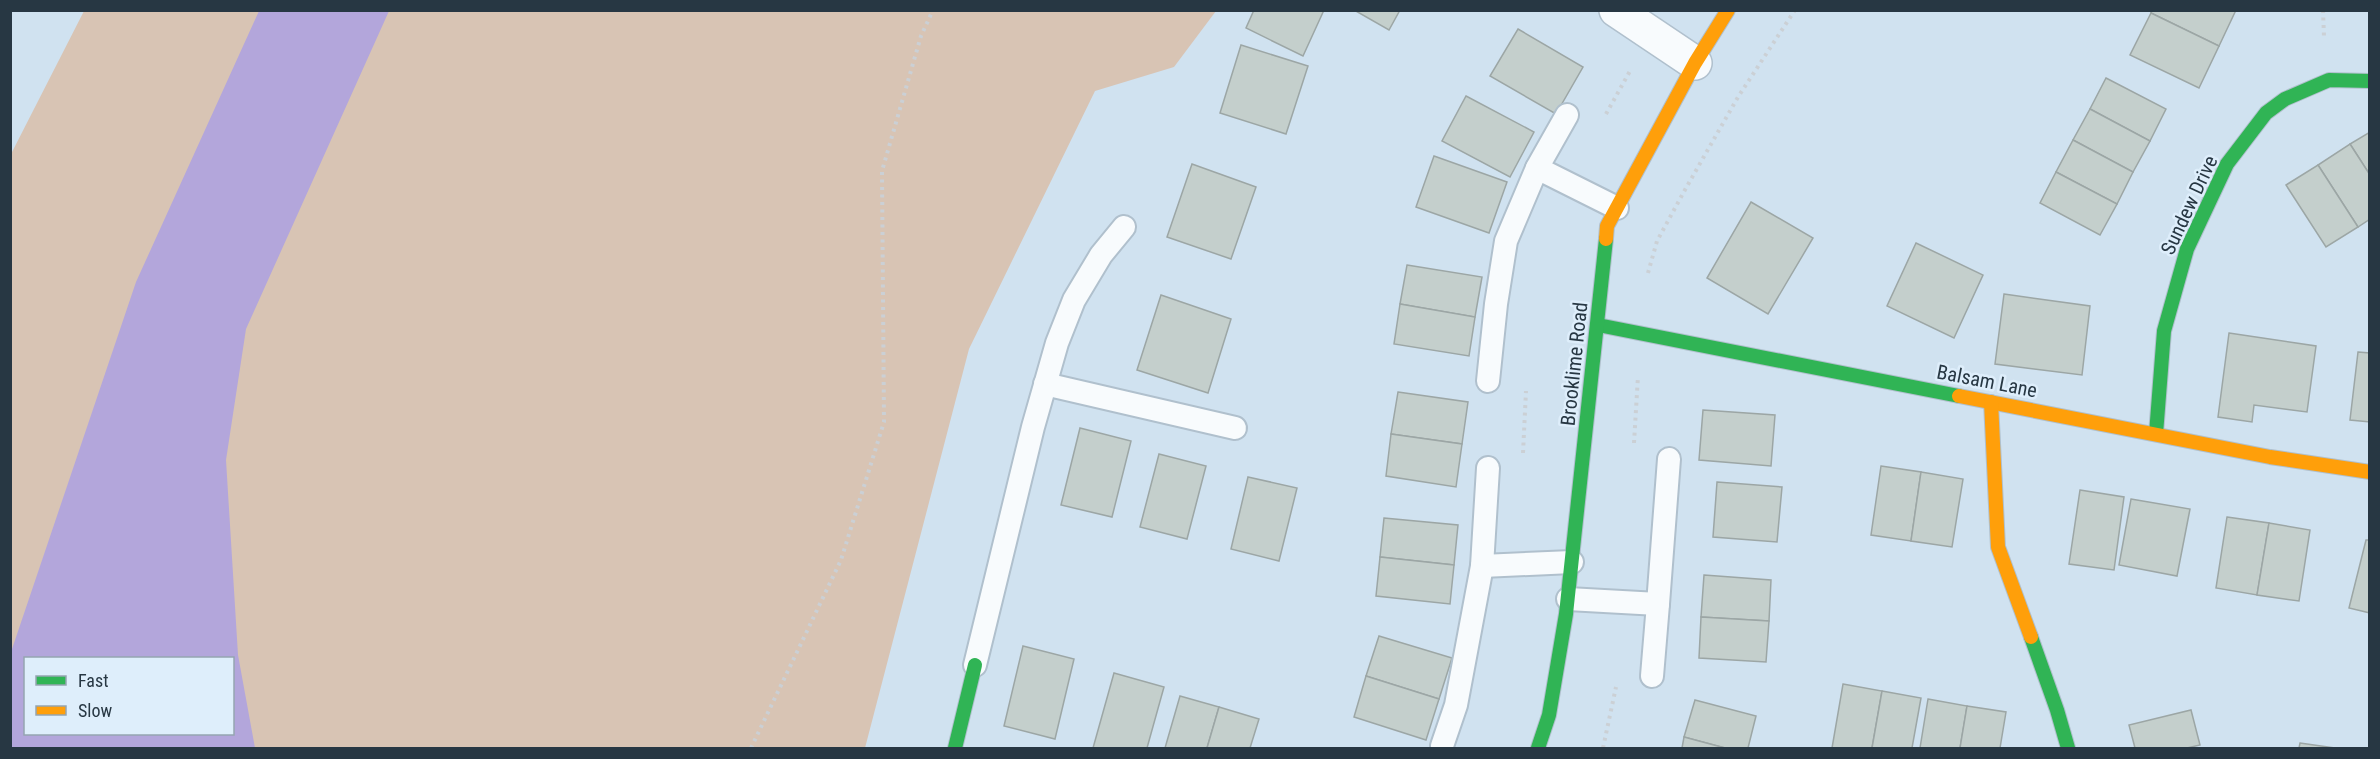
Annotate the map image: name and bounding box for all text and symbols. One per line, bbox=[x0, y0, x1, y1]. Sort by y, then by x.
street label: Sundew Drive bbox=[2156, 152, 2222, 258]
street label: Brooklime Road bbox=[1556, 301, 1592, 427]
street label: Balsam Lane bbox=[1935, 360, 2039, 402]
legend bbox=[24, 657, 234, 735]
text: Fast bbox=[78, 670, 109, 691]
text: Slow bbox=[78, 700, 113, 721]

